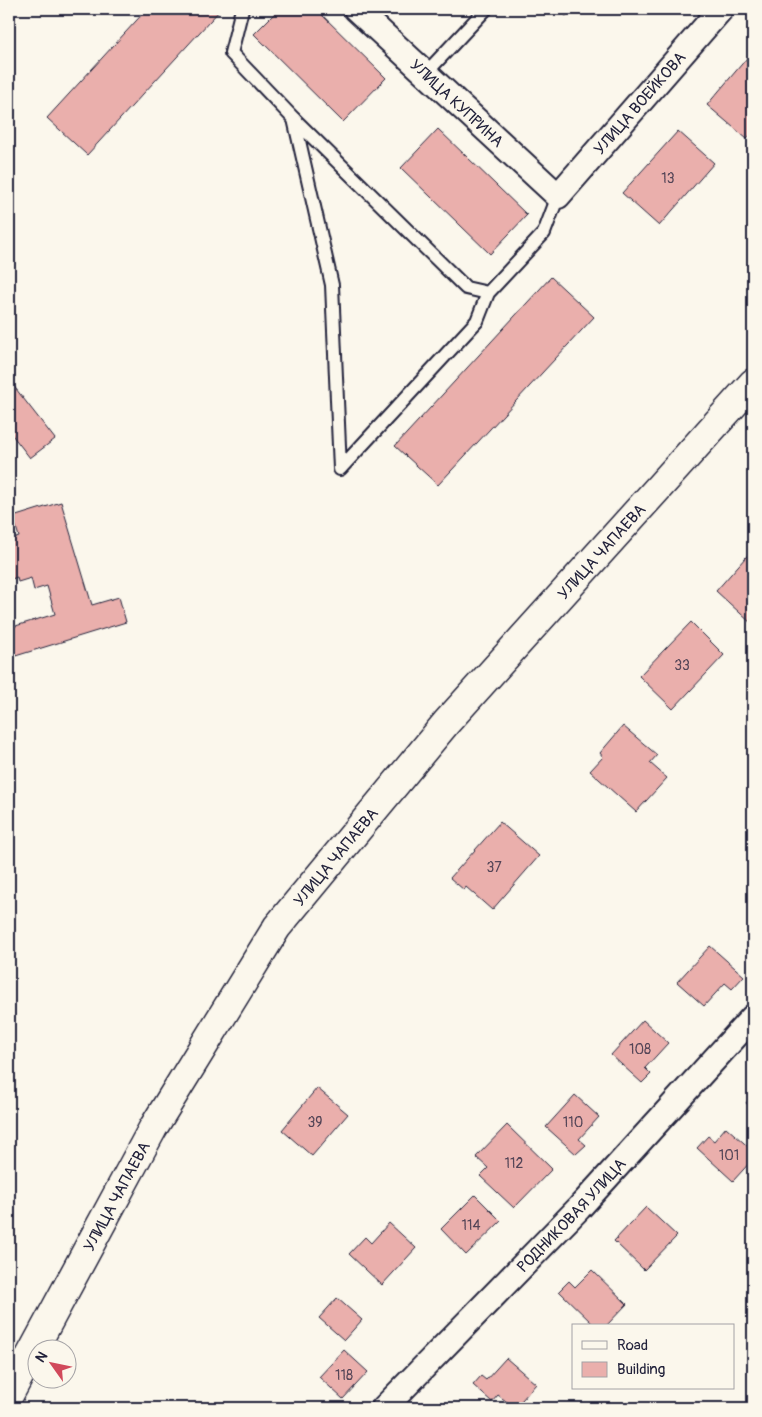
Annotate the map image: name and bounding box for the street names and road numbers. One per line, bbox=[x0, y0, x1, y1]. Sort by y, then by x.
street label: УЛИЦА ВОЕЙКОВА bbox=[590, 48, 690, 159]
street label: УЛИЦА КУПРИНА bbox=[406, 55, 508, 152]
street label: УЛИЦА ЧАПАЕВА bbox=[554, 500, 650, 604]
street label: УЛИЦА ЧАПАЕВА bbox=[290, 804, 383, 910]
street label: УЛИЦА ЧАПАЕВА bbox=[79, 1138, 155, 1255]
street label: РОДНИКОВАЯ УЛИЦА bbox=[513, 1154, 631, 1277]

